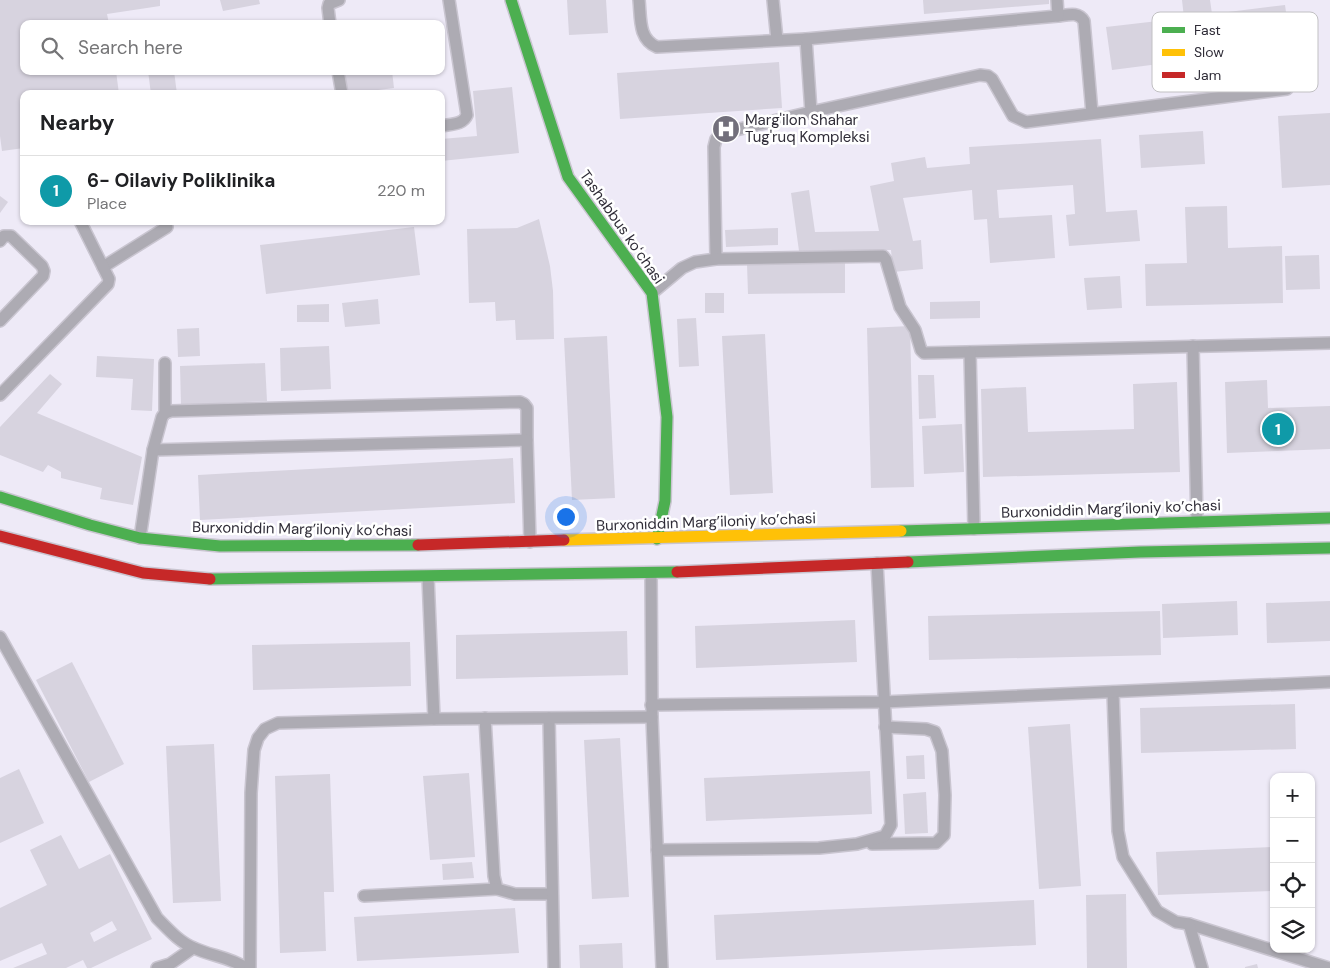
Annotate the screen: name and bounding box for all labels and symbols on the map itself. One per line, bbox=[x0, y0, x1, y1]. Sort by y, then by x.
legend bbox=[1152, 12, 1318, 92]
text: Fast bbox=[1194, 21, 1221, 39]
text: Slow bbox=[1194, 43, 1224, 61]
text: Jam bbox=[1194, 66, 1221, 84]
place label: Marg'ilon Shahar Tug'ruq Kompleksi bbox=[745, 110, 870, 147]
hospital icon: Marg'ilon Shahar Tug'ruq Kompleksi bbox=[711, 114, 741, 144]
street label: Tashabbus koʻchasi bbox=[575, 166, 669, 288]
pin: 1 bbox=[1262, 410, 1294, 448]
street label: Burxoniddin Marg’iloniy ko’chasi bbox=[1001, 495, 1221, 523]
your location bbox=[553, 504, 579, 530]
street label: Burxoniddin Marg’iloniy ko’chasi bbox=[596, 508, 816, 536]
street label: Burxoniddin Marg’iloniy ko’chasi bbox=[192, 517, 412, 541]

